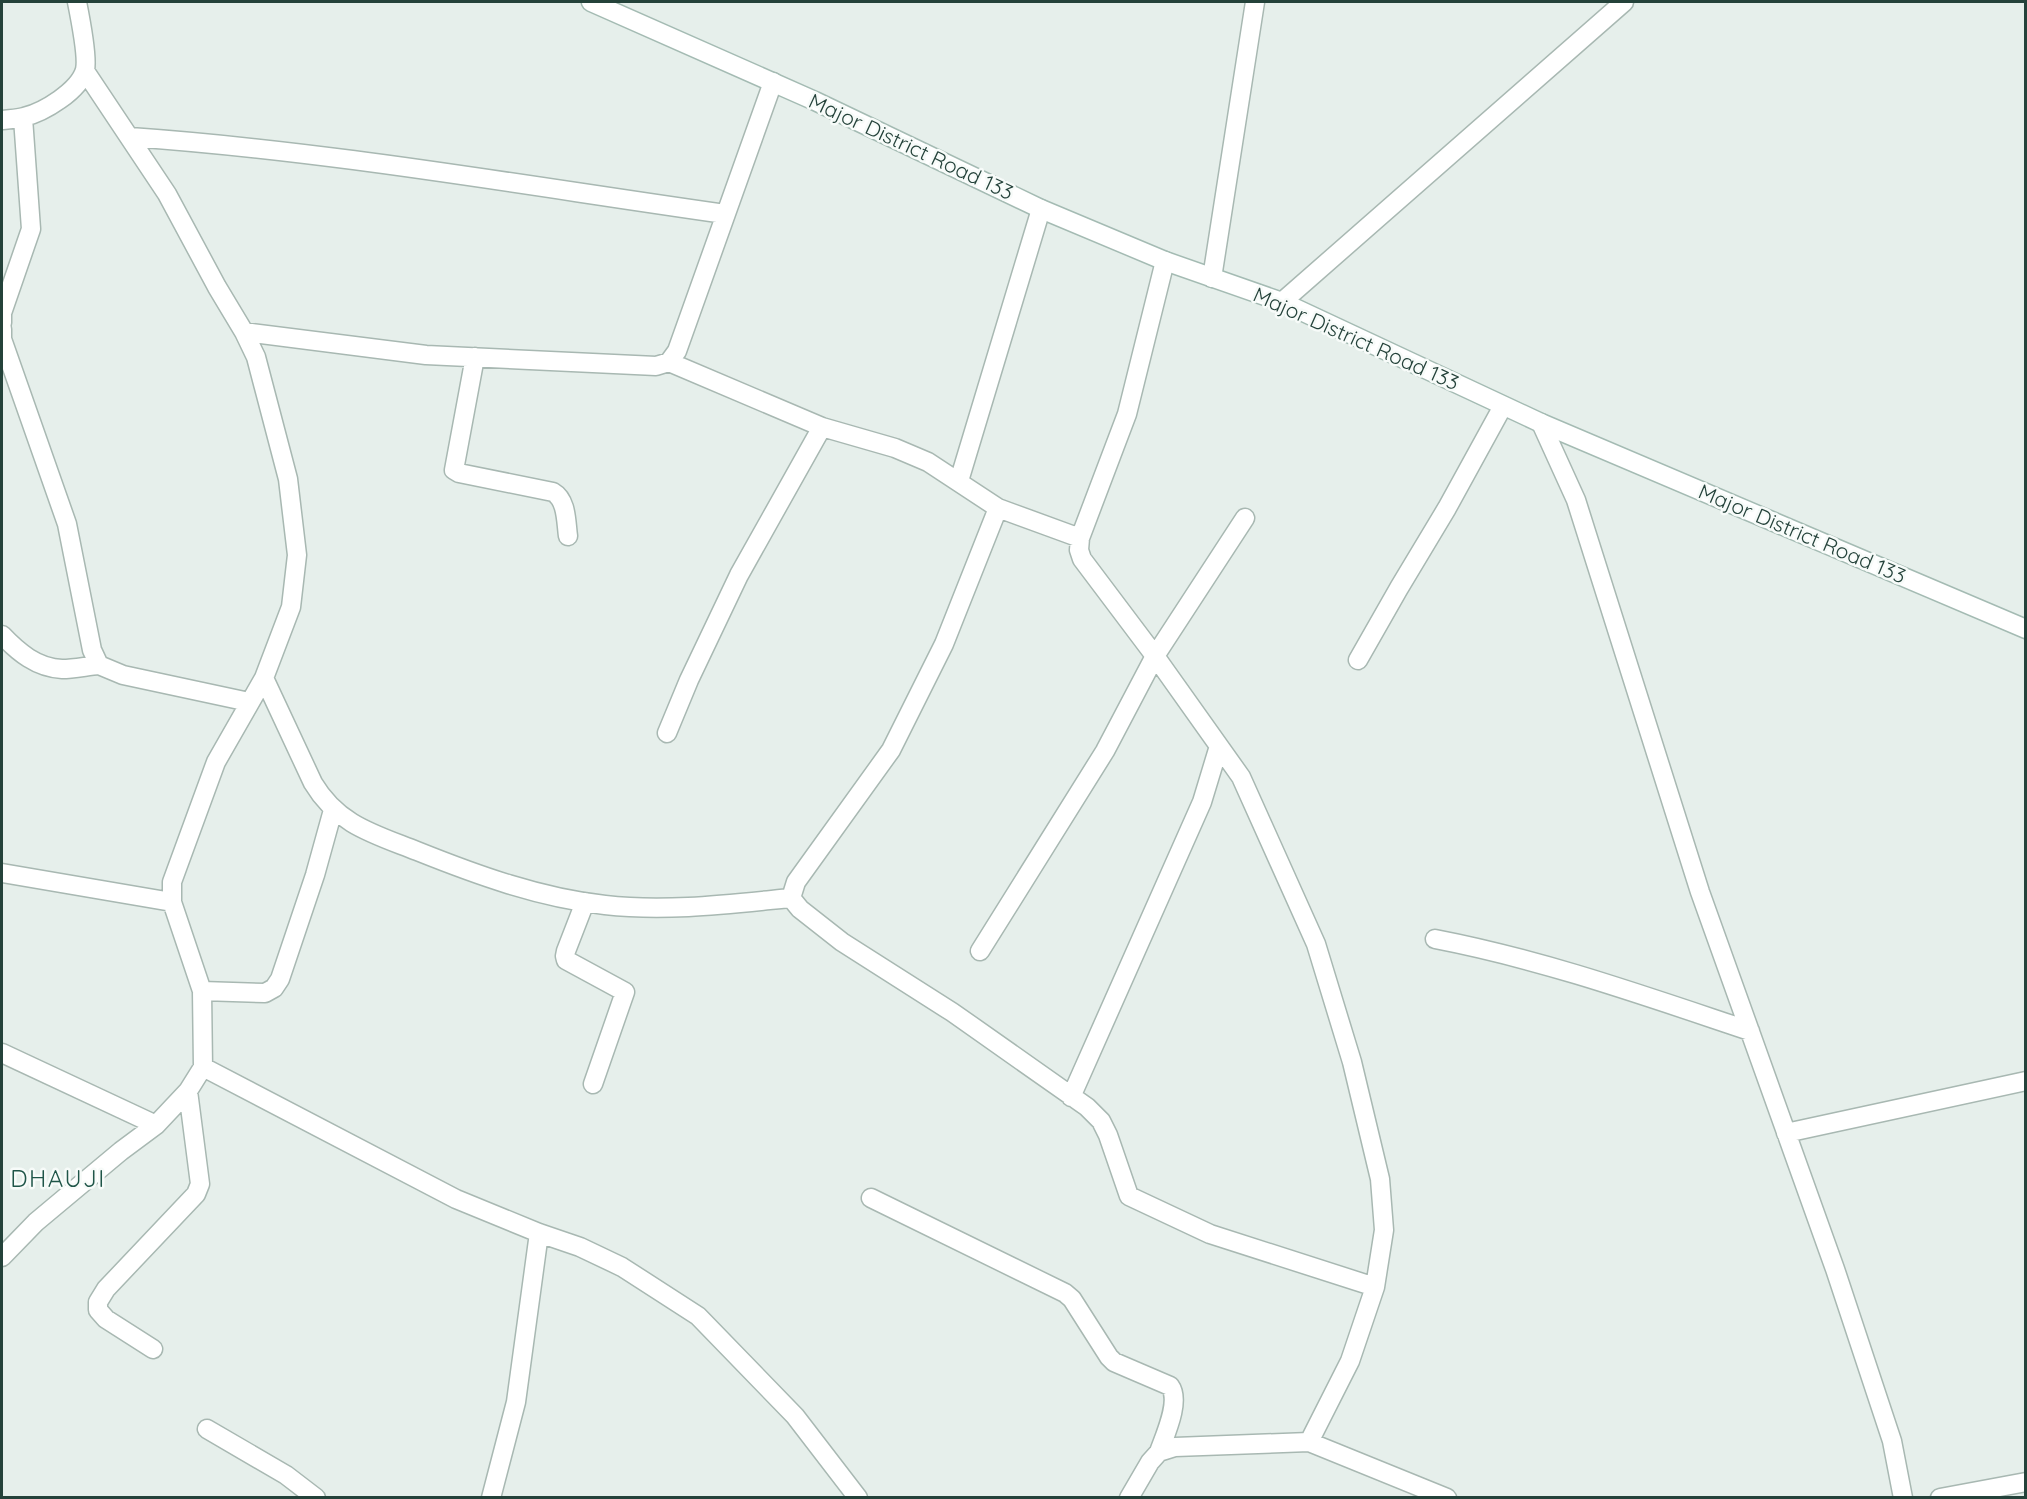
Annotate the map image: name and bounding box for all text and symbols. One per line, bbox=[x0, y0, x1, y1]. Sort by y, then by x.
street label: Major District Road 133 bbox=[805, 87, 1018, 205]
street label: Major District Road 133 bbox=[1249, 281, 1463, 395]
street label: Major District Road 133 bbox=[1695, 478, 1910, 589]
district label: DHAUJI bbox=[10, 1163, 106, 1193]

